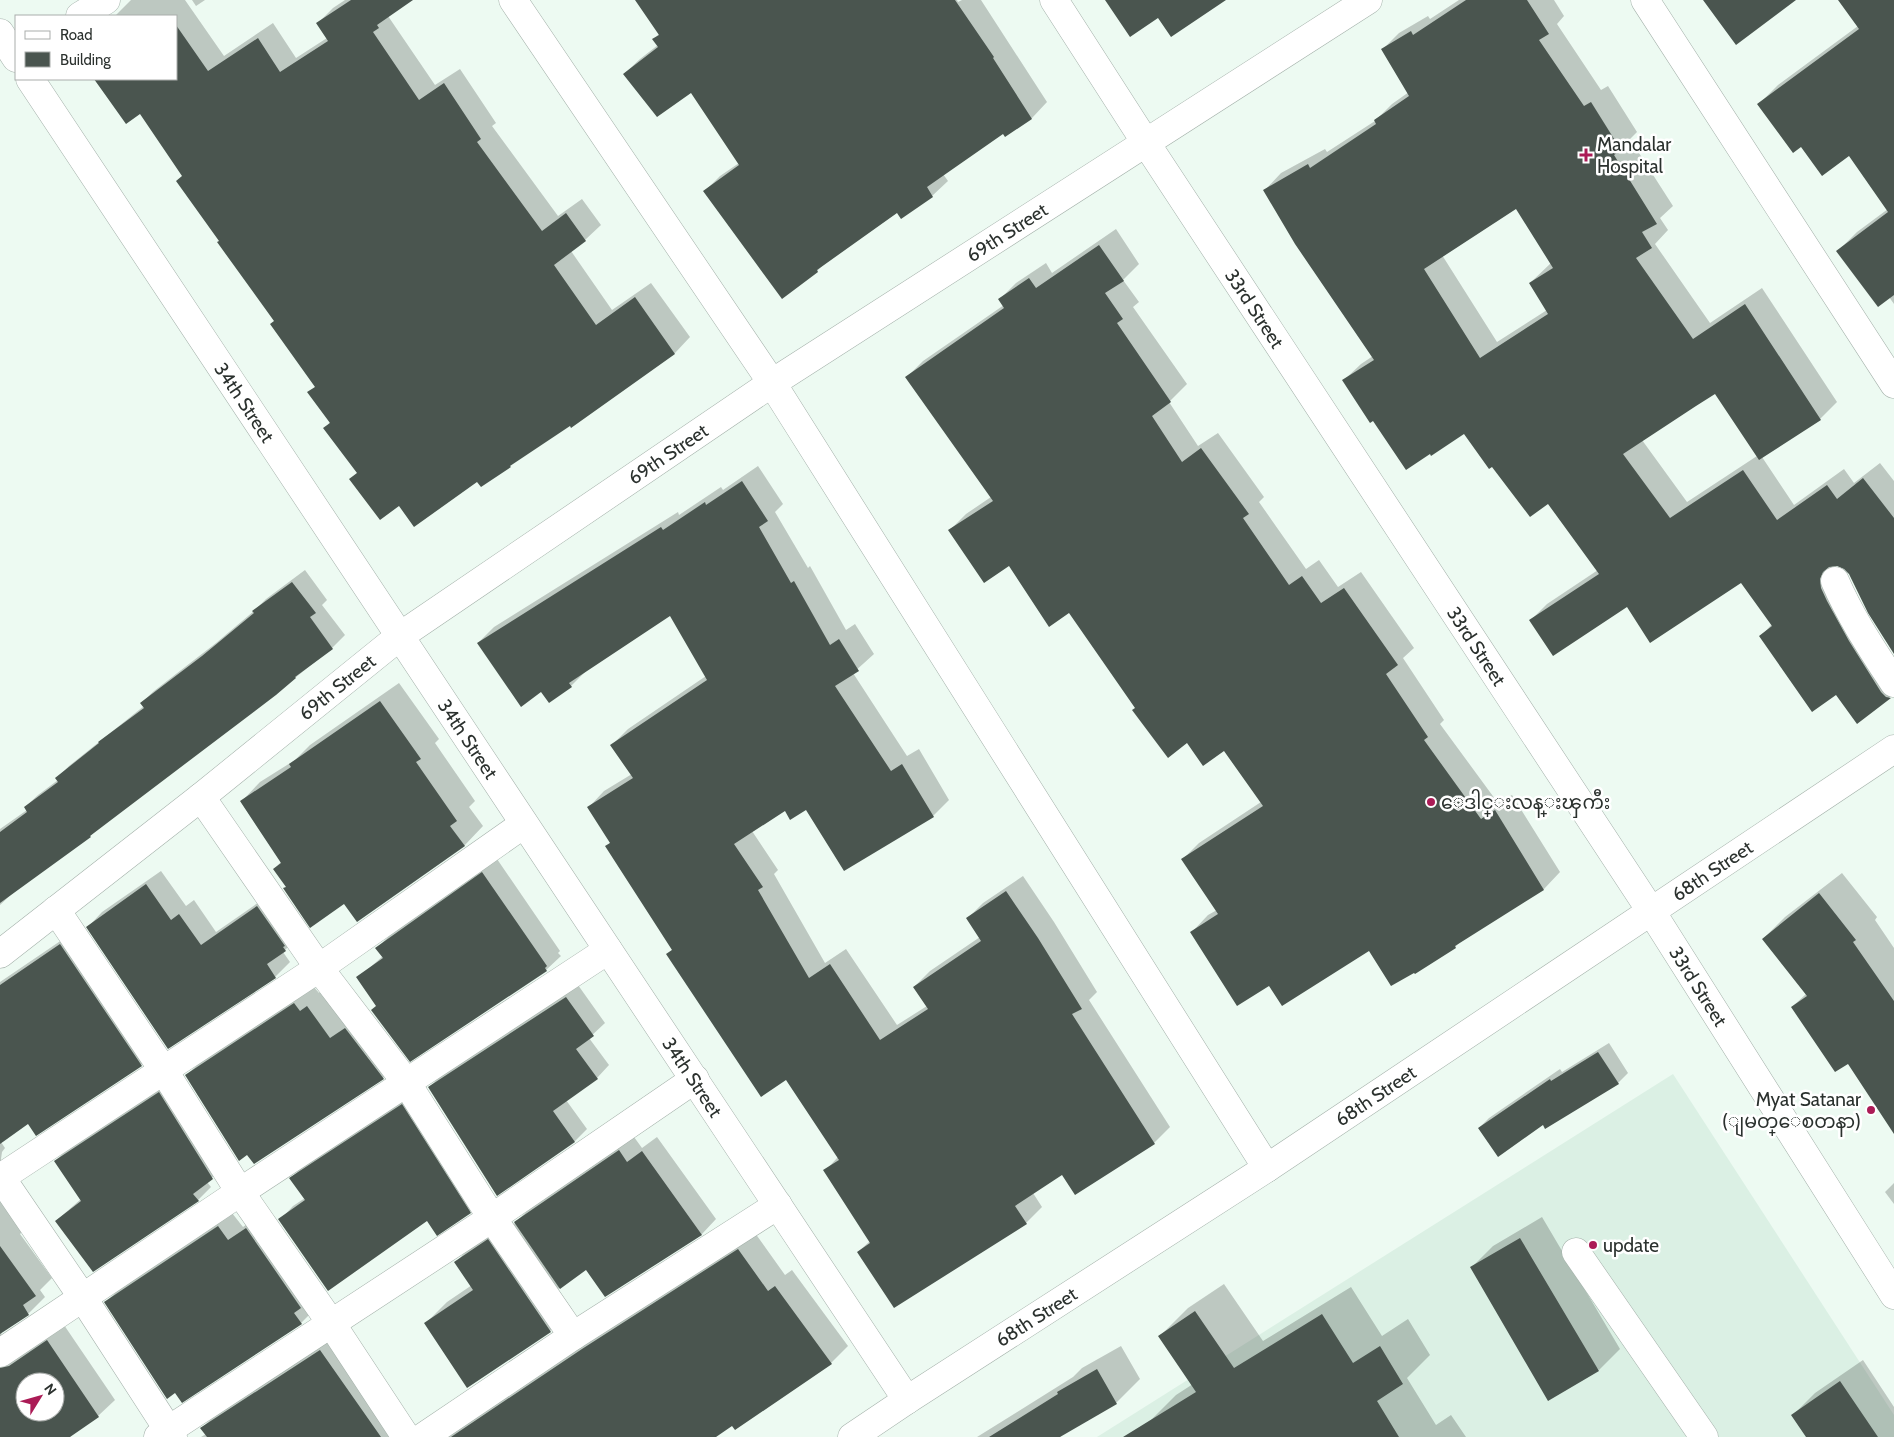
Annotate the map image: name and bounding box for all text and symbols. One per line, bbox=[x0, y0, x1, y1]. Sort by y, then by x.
legend bbox=[15, 15, 178, 80]
text: Road bbox=[60, 26, 93, 44]
text: Building bbox=[60, 51, 111, 69]
place label: Mandalar Hospital bbox=[1597, 133, 1671, 178]
marker: Mandalar Hospital bbox=[1579, 148, 1593, 162]
street label: 69th Street bbox=[962, 198, 1052, 267]
street label: 33rd Street bbox=[1220, 265, 1289, 353]
street label: 34th Street bbox=[209, 358, 279, 447]
street label: 69th Street bbox=[624, 419, 713, 489]
street label: 33rd Street bbox=[1442, 602, 1511, 691]
street label: 69th Street bbox=[295, 649, 381, 725]
street label: 34th Street bbox=[433, 695, 503, 784]
place label: ေဒါင္းလန္းၾကီး bbox=[1441, 788, 1610, 818]
marker: ေဒါင္းလန္းၾကီး bbox=[1425, 796, 1437, 808]
street label: 68th Street bbox=[1668, 835, 1758, 906]
street label: 33rd Street bbox=[1664, 942, 1732, 1031]
street label: 34th Street bbox=[657, 1033, 727, 1122]
street label: 68th Street bbox=[1331, 1060, 1421, 1131]
place label: Myat Satanar (ျမတ္ေစတနာ) bbox=[1722, 1088, 1861, 1137]
marker: Myat Satanar (ျမတ္ေစတနာ) bbox=[1865, 1104, 1877, 1116]
place label: update bbox=[1603, 1234, 1659, 1257]
marker: update bbox=[1587, 1239, 1599, 1251]
street label: 68th Street bbox=[992, 1282, 1082, 1352]
north arrow bbox=[15, 1372, 65, 1422]
text: N bbox=[40, 1380, 61, 1399]

